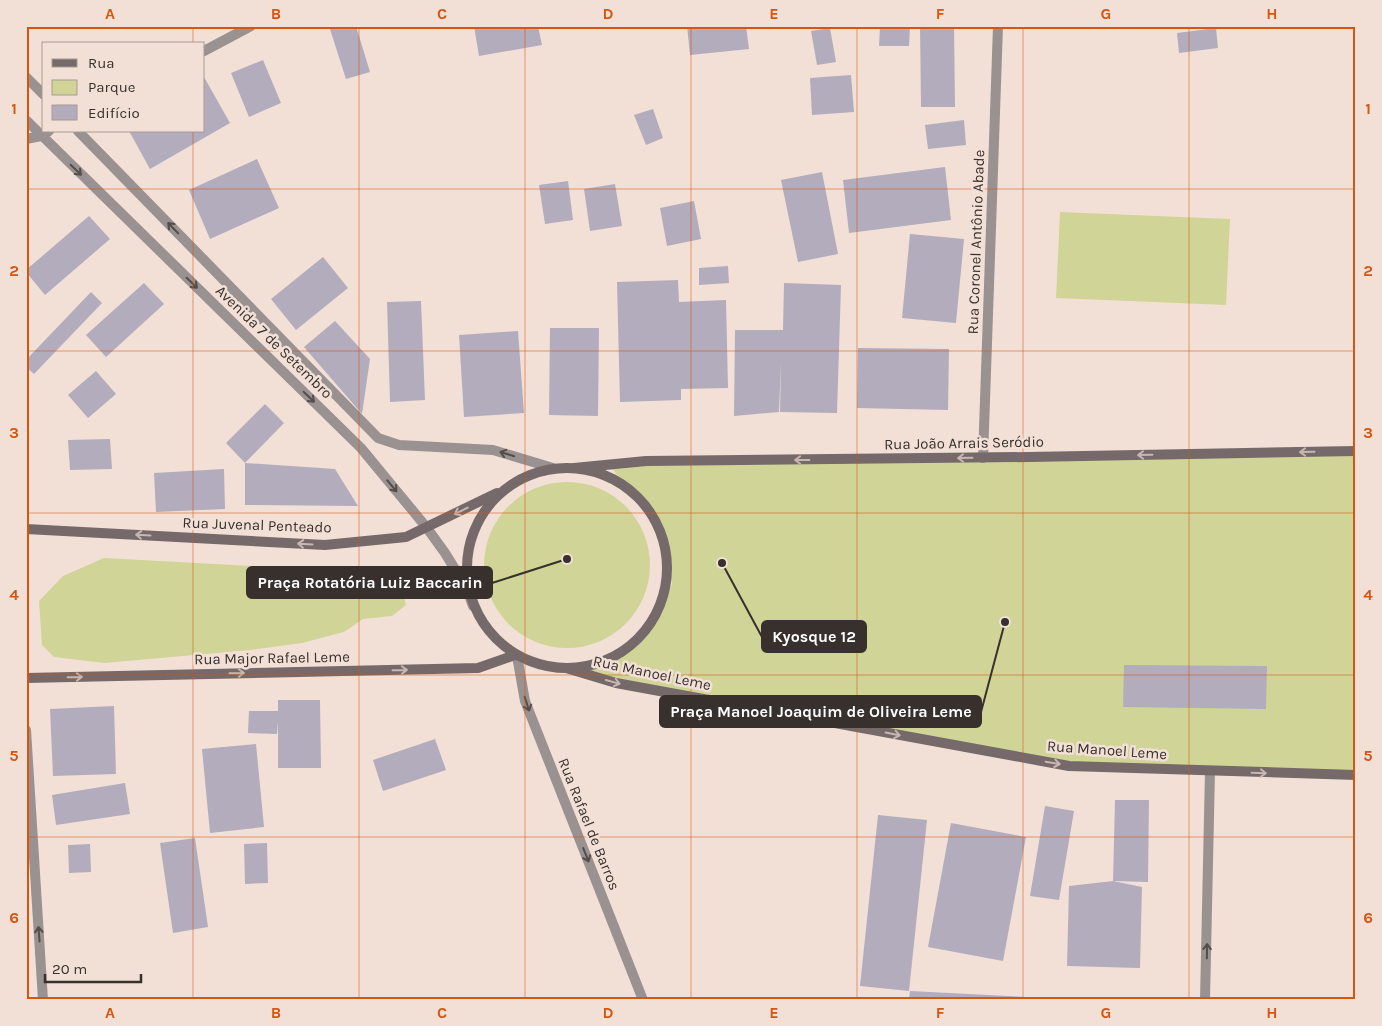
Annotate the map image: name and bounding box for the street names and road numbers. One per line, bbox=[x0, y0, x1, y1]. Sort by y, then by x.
street label: Rua Coronel Antônio Abade bbox=[964, 149, 988, 335]
street label: Avenida 7 de Setembro bbox=[212, 282, 336, 402]
street label: Rua João Arrais Seródio bbox=[884, 433, 1044, 453]
street label: Rua Juvenal Penteado bbox=[182, 513, 332, 537]
street label: Rua Major Rafael Leme bbox=[194, 648, 350, 668]
street label: Rua Manoel Leme bbox=[591, 652, 713, 694]
street label: Rua Manoel Leme bbox=[1046, 737, 1168, 763]
street label: Rua Rafael de Barros bbox=[554, 755, 624, 893]

